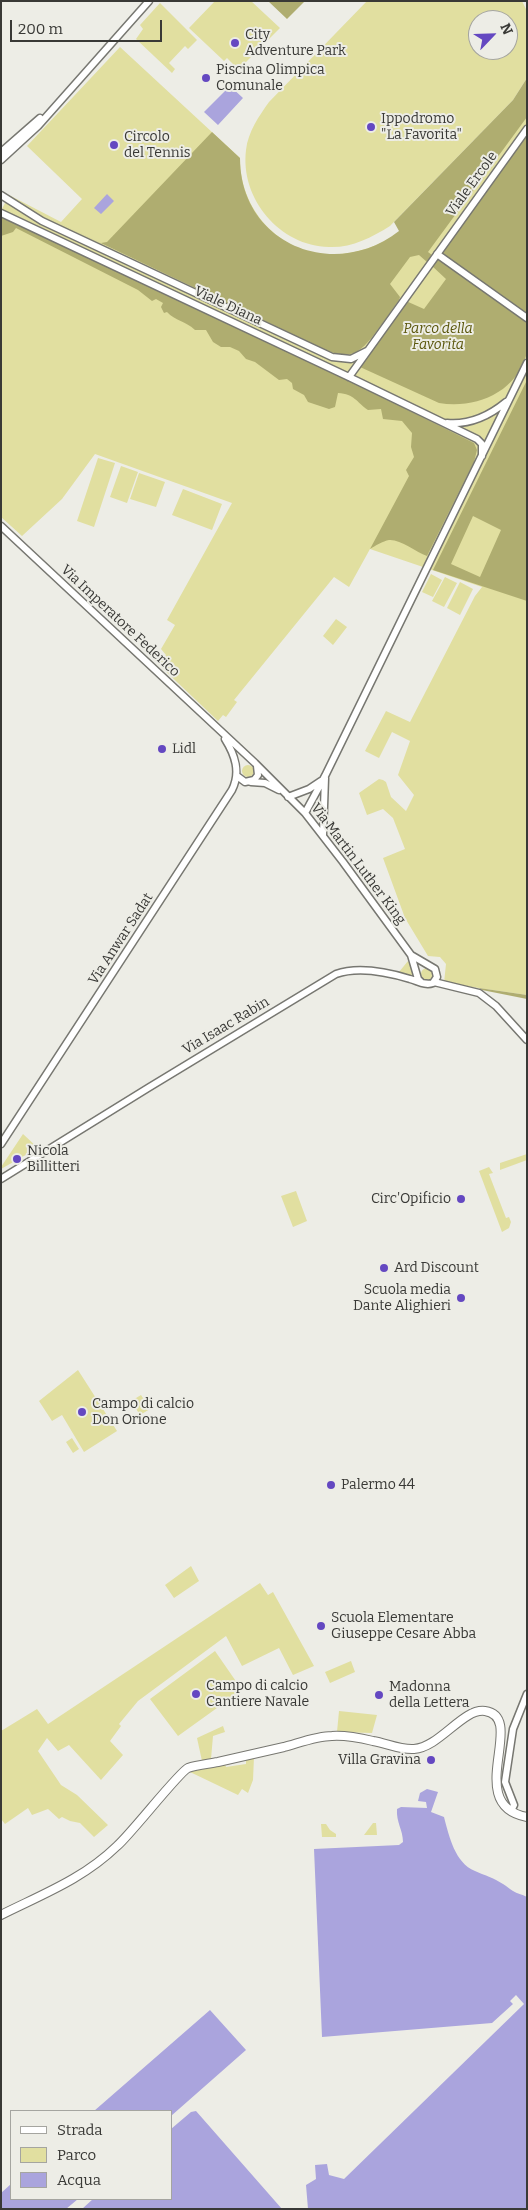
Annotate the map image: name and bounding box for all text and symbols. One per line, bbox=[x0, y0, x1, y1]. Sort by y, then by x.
scale bar bbox=[12, 10, 165, 42]
north arrow bbox=[468, 10, 518, 60]
text: 200 m bbox=[18, 20, 63, 38]
text: N bbox=[496, 21, 516, 37]
place label: City Adventure Park bbox=[245, 27, 346, 59]
marker: City Adventure Park bbox=[229, 37, 241, 49]
place label: Piscina Olimpica Comunale bbox=[216, 62, 325, 94]
marker: Piscina Olimpica Comunale bbox=[200, 72, 212, 84]
place label: Ippodromo "La Favorita" bbox=[381, 111, 462, 144]
marker: Ippodromo "La Favorita" bbox=[365, 121, 377, 133]
place label: Circolo del Tennis bbox=[124, 129, 191, 162]
marker: Circolo del Tennis bbox=[108, 139, 120, 151]
street label: Viale Ercole bbox=[443, 148, 501, 220]
street label: Viale Diana bbox=[191, 283, 265, 329]
park label: Parco della Favorita bbox=[403, 321, 473, 354]
street label: Via Imperatore Federico bbox=[57, 562, 183, 680]
place label: Lidl bbox=[172, 741, 196, 757]
marker: Lidl bbox=[156, 743, 168, 755]
street label: Via Martin Luther King bbox=[307, 800, 409, 928]
street label: Via Anwar Sadat bbox=[85, 890, 157, 988]
street label: Via Isaac Rabin bbox=[180, 994, 272, 1058]
place label: Nicola Billitteri bbox=[27, 1143, 80, 1176]
marker: Nicola Billitteri bbox=[11, 1153, 23, 1165]
place label: Circ'Opificio bbox=[371, 1191, 451, 1207]
marker: Circ'Opificio bbox=[455, 1193, 467, 1205]
place label: Ard Discount bbox=[394, 1260, 479, 1276]
marker: Ard Discount bbox=[378, 1262, 390, 1274]
place label: Scuola media Dante Alighieri bbox=[353, 1282, 451, 1314]
marker: Scuola media Dante Alighieri bbox=[455, 1292, 467, 1304]
place label: Campo di calcio Don Orione bbox=[92, 1396, 194, 1428]
marker: Campo di calcio Don Orione bbox=[76, 1406, 88, 1418]
place label: Palermo 44 bbox=[341, 1477, 415, 1493]
marker: Palermo 44 bbox=[325, 1479, 337, 1491]
place label: Scuola Elementare Giuseppe Cesare Abba bbox=[331, 1610, 476, 1642]
marker: Scuola Elementare Giuseppe Cesare Abba bbox=[315, 1620, 327, 1632]
place label: Campo di calcio Cantiere Navale bbox=[206, 1678, 309, 1710]
place label: Madonna della Lettera bbox=[389, 1679, 470, 1711]
marker: Campo di calcio Cantiere Navale bbox=[190, 1688, 202, 1700]
marker: Madonna della Lettera bbox=[373, 1689, 385, 1701]
place label: Villa Gravina bbox=[338, 1752, 421, 1768]
marker: Villa Gravina bbox=[425, 1754, 437, 1766]
legend bbox=[10, 2110, 172, 2200]
text: Strada bbox=[57, 2121, 103, 2139]
text: Parco bbox=[57, 2146, 96, 2164]
text: Acqua bbox=[57, 2171, 101, 2189]

